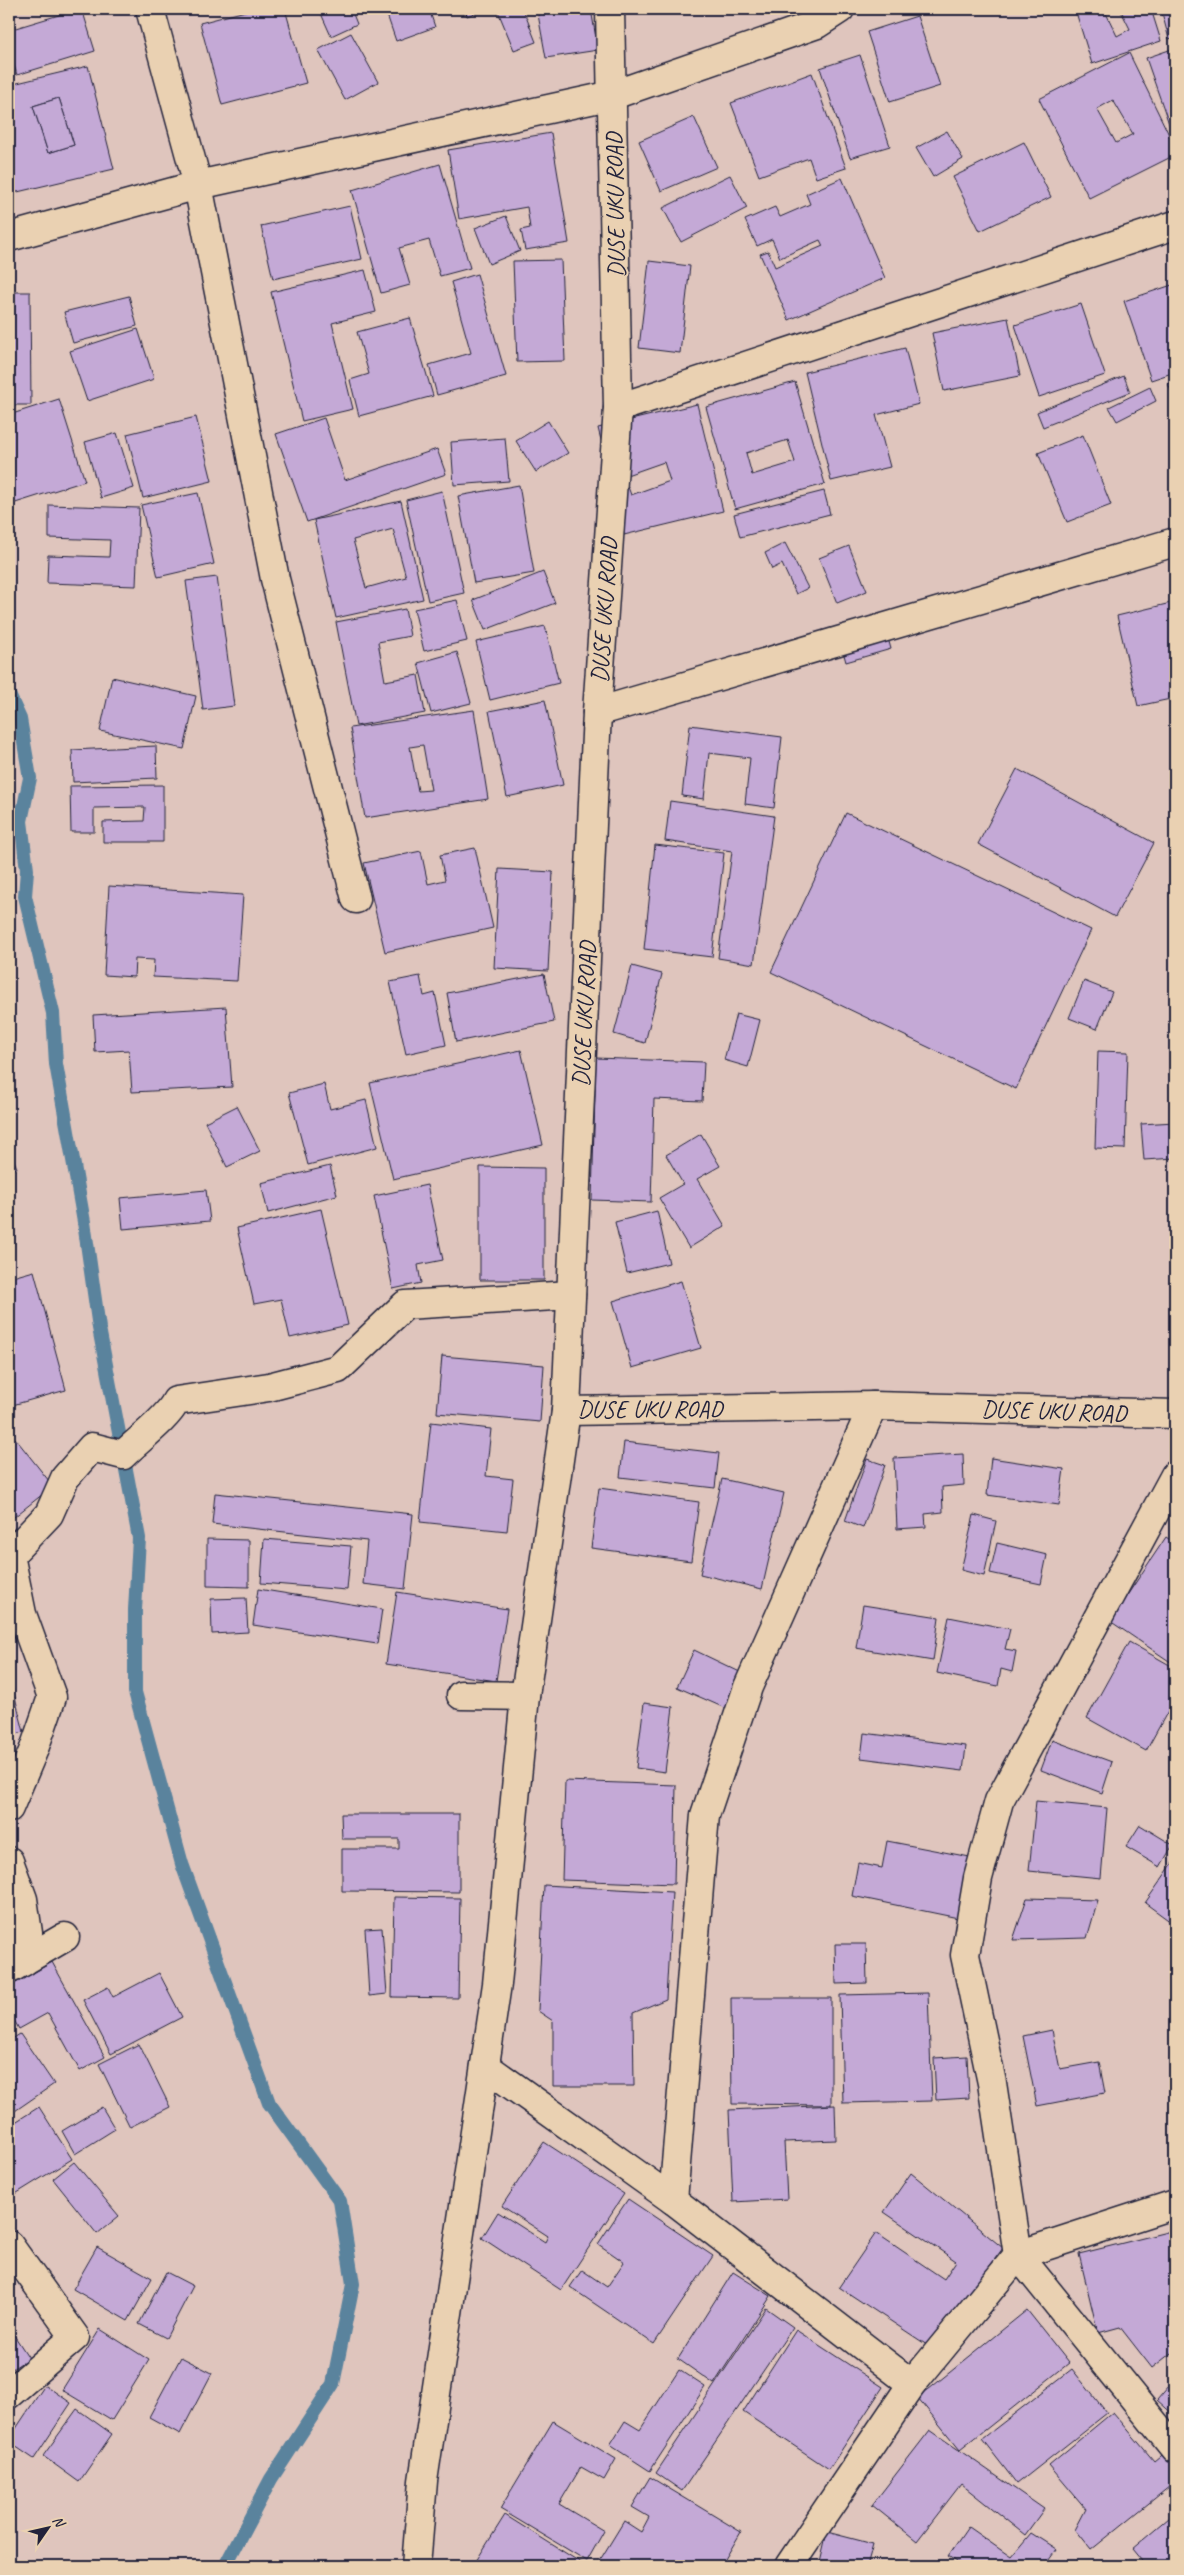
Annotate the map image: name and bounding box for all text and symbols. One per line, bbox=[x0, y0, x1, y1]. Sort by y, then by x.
street label: DUSE UKU ROAD bbox=[599, 130, 631, 278]
street label: DUSE UKU ROAD bbox=[584, 534, 624, 683]
street label: DUSE UKU ROAD bbox=[565, 939, 603, 1087]
street label: DUSE UKU ROAD bbox=[981, 1393, 1129, 1429]
street label: DUSE UKU ROAD bbox=[577, 1394, 725, 1424]
north arrow bbox=[22, 2502, 72, 2552]
text: N bbox=[49, 2513, 69, 2531]

